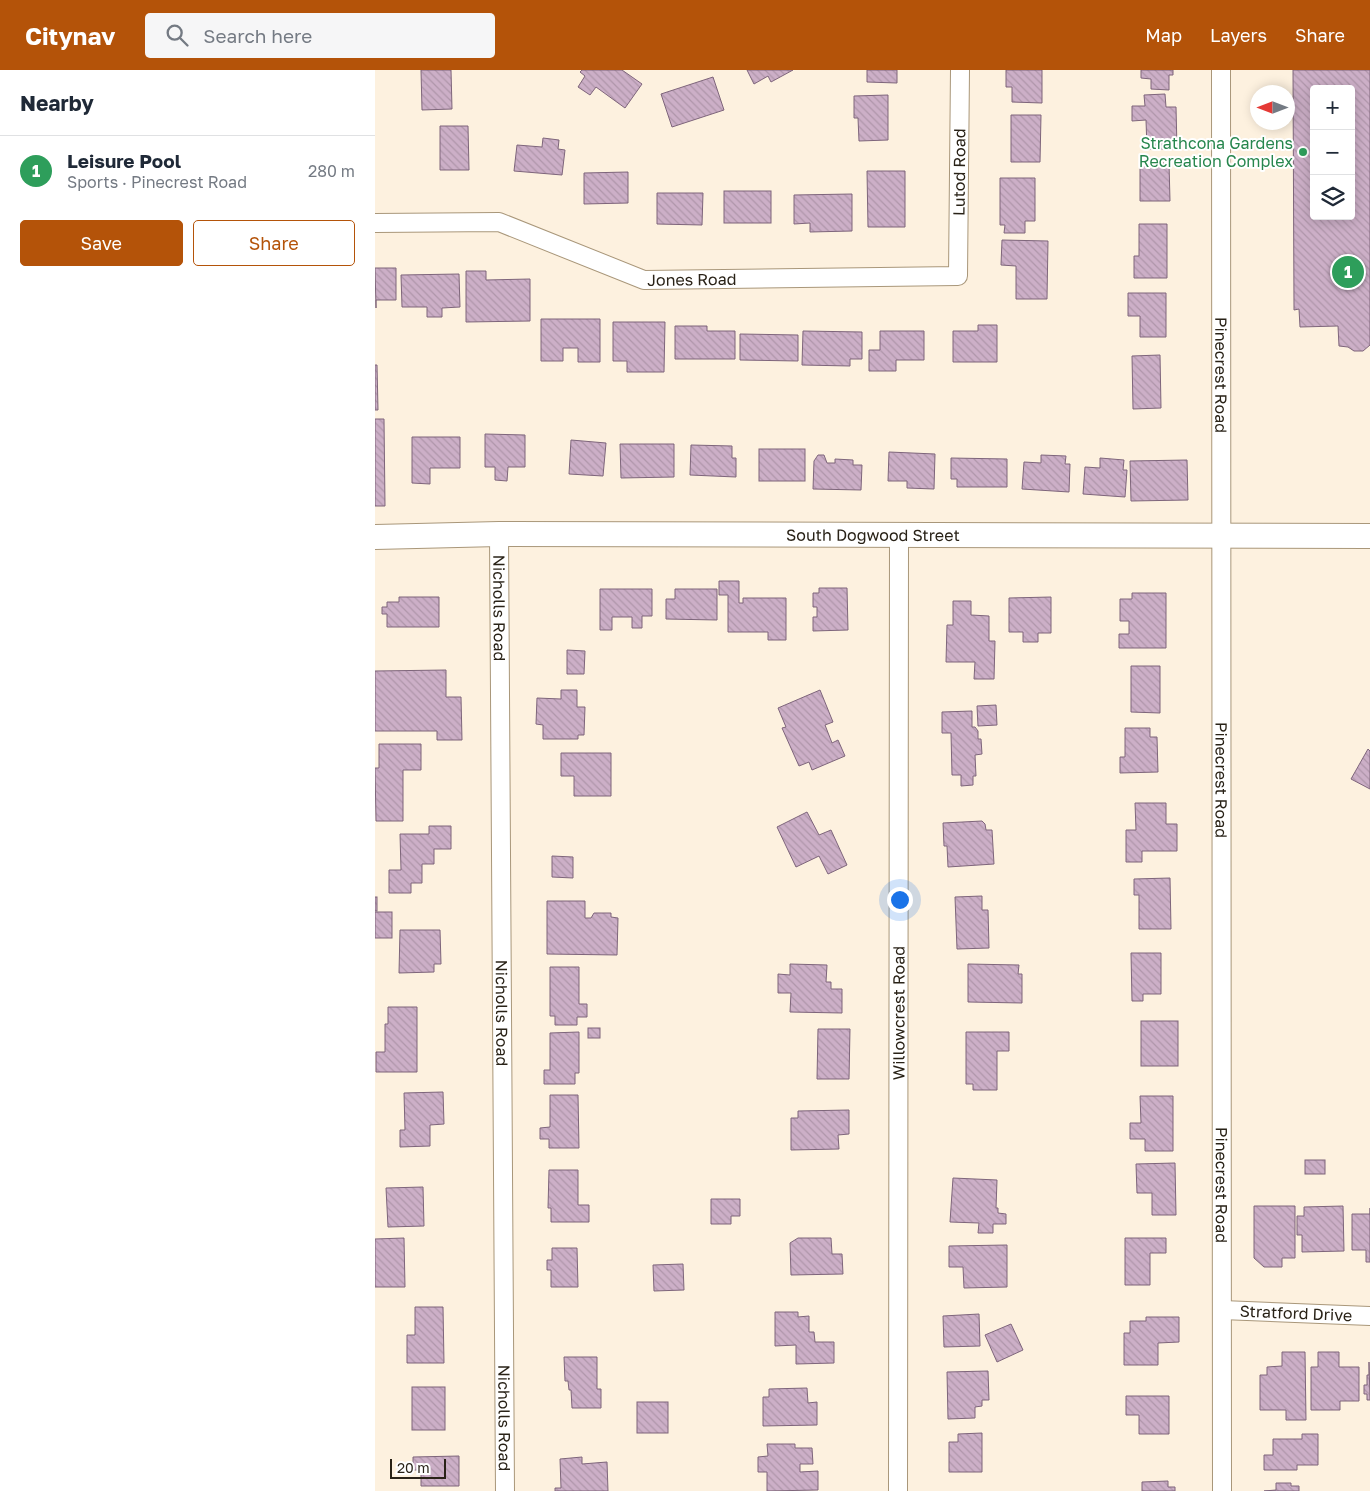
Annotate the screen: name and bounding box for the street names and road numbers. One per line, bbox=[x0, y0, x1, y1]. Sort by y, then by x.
street label: Lutod Road bbox=[949, 128, 969, 216]
street label: Jones Road bbox=[647, 269, 737, 290]
street label: Pinecrest Road bbox=[1211, 317, 1231, 433]
street label: South Dogwood Street bbox=[786, 525, 960, 545]
street label: Nicholls Road bbox=[489, 555, 510, 661]
street label: Pinecrest Road bbox=[1211, 722, 1232, 838]
street label: Willowcrest Road bbox=[888, 946, 909, 1080]
street label: Nicholls Road bbox=[492, 960, 512, 1066]
street label: Pinecrest Road bbox=[1212, 1127, 1232, 1243]
street label: Stratford Drive bbox=[1239, 1301, 1353, 1325]
street label: Nicholls Road bbox=[494, 1365, 515, 1471]

